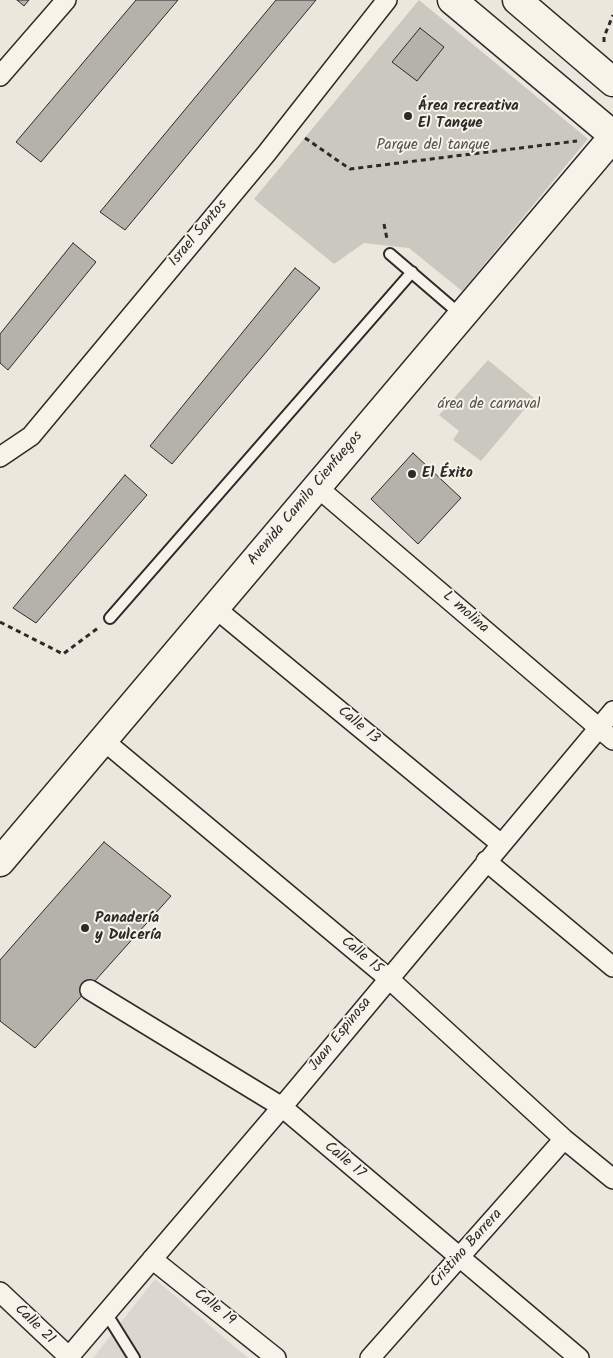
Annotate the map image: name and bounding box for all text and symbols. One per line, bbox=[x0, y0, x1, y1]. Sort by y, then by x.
place label: Área recreativa El Tanque bbox=[418, 98, 519, 133]
marker: Área recreativa El Tanque bbox=[402, 110, 414, 122]
park label: Parque del tanque bbox=[376, 137, 490, 155]
street label: Israel Santos bbox=[166, 197, 232, 271]
park label: área de carnaval bbox=[438, 396, 540, 414]
street label: Avenida Camilo Cienfuegos bbox=[245, 428, 367, 570]
place label: El Éxito bbox=[422, 465, 473, 483]
marker: El Éxito bbox=[406, 468, 418, 480]
street label: L molina bbox=[438, 588, 492, 638]
street label: Calle 13 bbox=[333, 703, 383, 749]
place label: Panadería y Dulcería bbox=[95, 910, 161, 945]
marker: Panadería y Dulcería bbox=[79, 922, 91, 934]
street label: Calle 15 bbox=[336, 933, 386, 979]
street label: Juan Espinosa bbox=[306, 995, 376, 1075]
street label: Calle 17 bbox=[320, 1139, 368, 1183]
street label: Cristino Barrera bbox=[427, 1206, 507, 1292]
street label: Calle 19 bbox=[190, 1286, 238, 1330]
street label: Calle 21 bbox=[10, 1301, 58, 1349]

